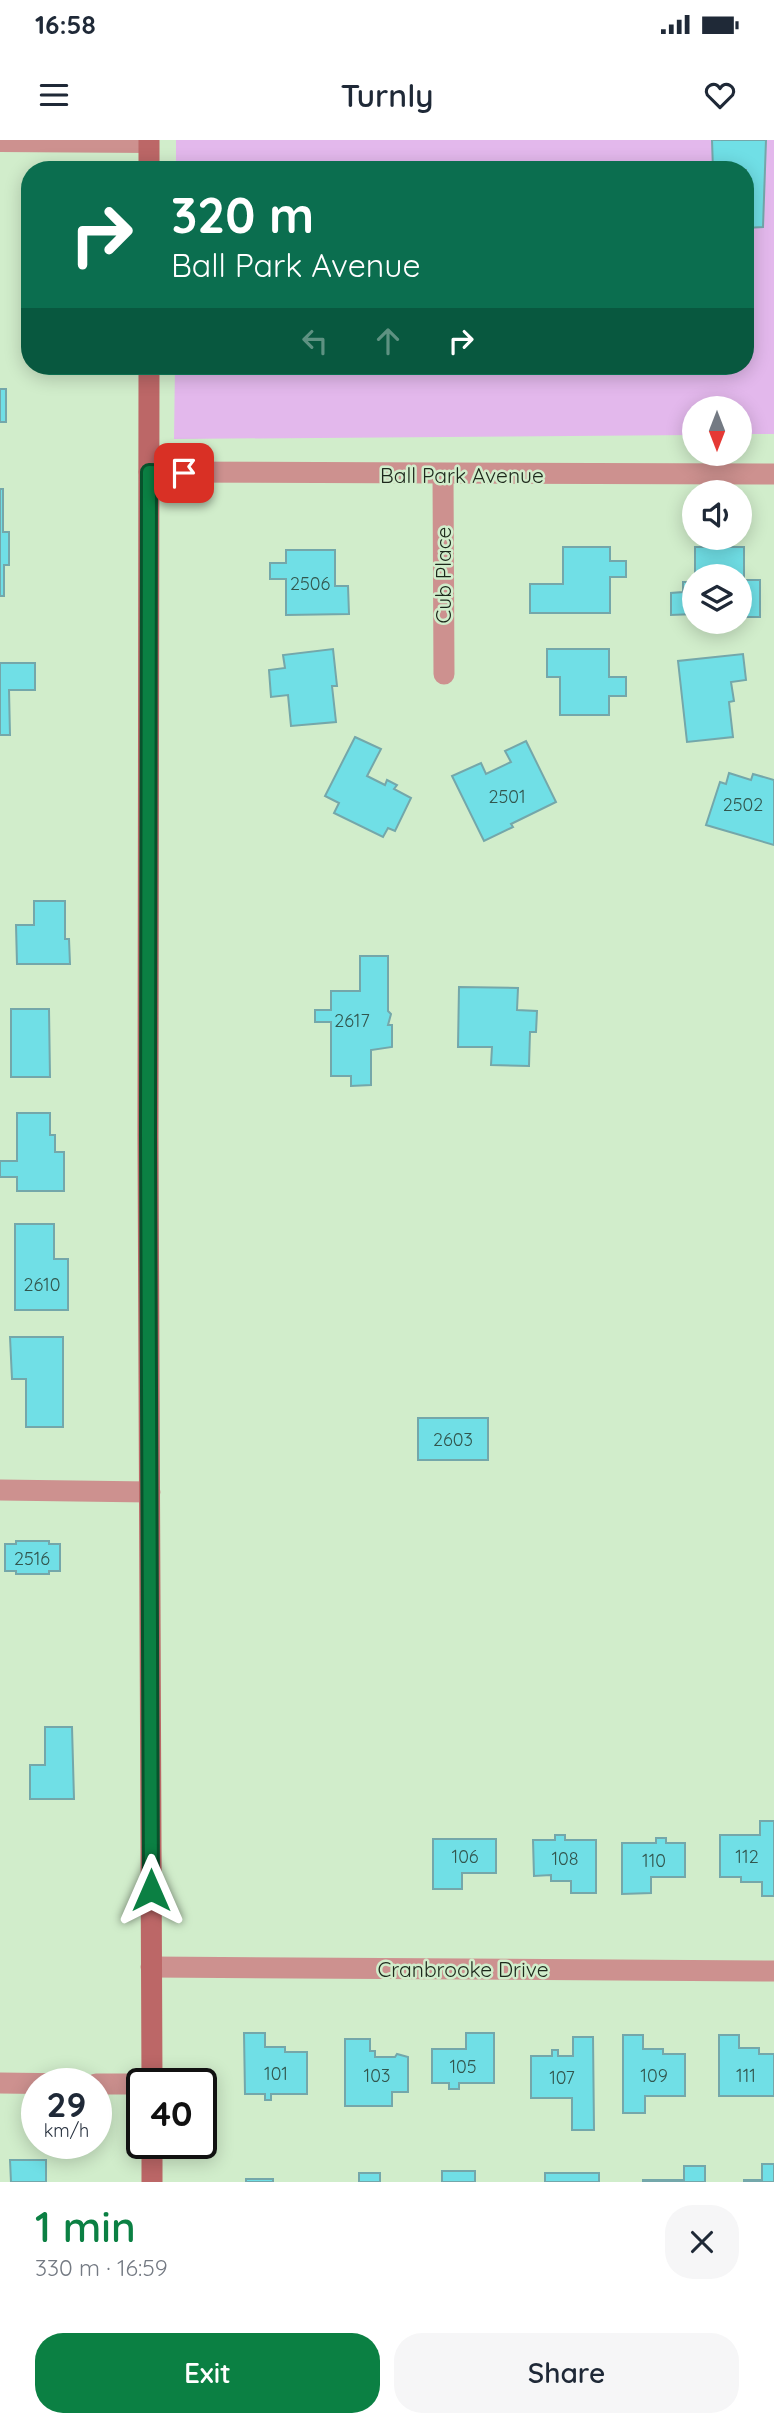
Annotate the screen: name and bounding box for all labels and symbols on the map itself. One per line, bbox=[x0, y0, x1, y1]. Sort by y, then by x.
north arrow bbox=[682, 396, 752, 466]
pin bbox=[154, 443, 214, 503]
street label: Ball Park Avenue bbox=[380, 462, 544, 488]
street label: Cub Place bbox=[430, 527, 456, 623]
house number: 2506 bbox=[290, 572, 330, 595]
house number: 2501 bbox=[488, 785, 526, 808]
house number: 2502 bbox=[723, 793, 763, 816]
house number: 2617 bbox=[334, 1009, 370, 1032]
house number: 2610 bbox=[24, 1273, 60, 1296]
house number: 2603 bbox=[433, 1428, 473, 1451]
house number: 2516 bbox=[14, 1547, 50, 1570]
house number: 106 bbox=[451, 1845, 479, 1868]
house number: 112 bbox=[735, 1845, 759, 1868]
house number: 108 bbox=[551, 1847, 579, 1870]
house number: 110 bbox=[642, 1849, 666, 1872]
position arrow bbox=[114, 1853, 188, 1927]
street label: Cranbrooke Drive bbox=[377, 1956, 549, 1982]
house number: 105 bbox=[449, 2055, 477, 2078]
house number: 101 bbox=[264, 2062, 288, 2085]
house number: 103 bbox=[364, 2064, 390, 2087]
house number: 109 bbox=[640, 2064, 668, 2087]
house number: 111 bbox=[736, 2064, 756, 2087]
house number: 107 bbox=[549, 2066, 575, 2089]
speed limit sign: 40 bbox=[126, 2068, 217, 2159]

